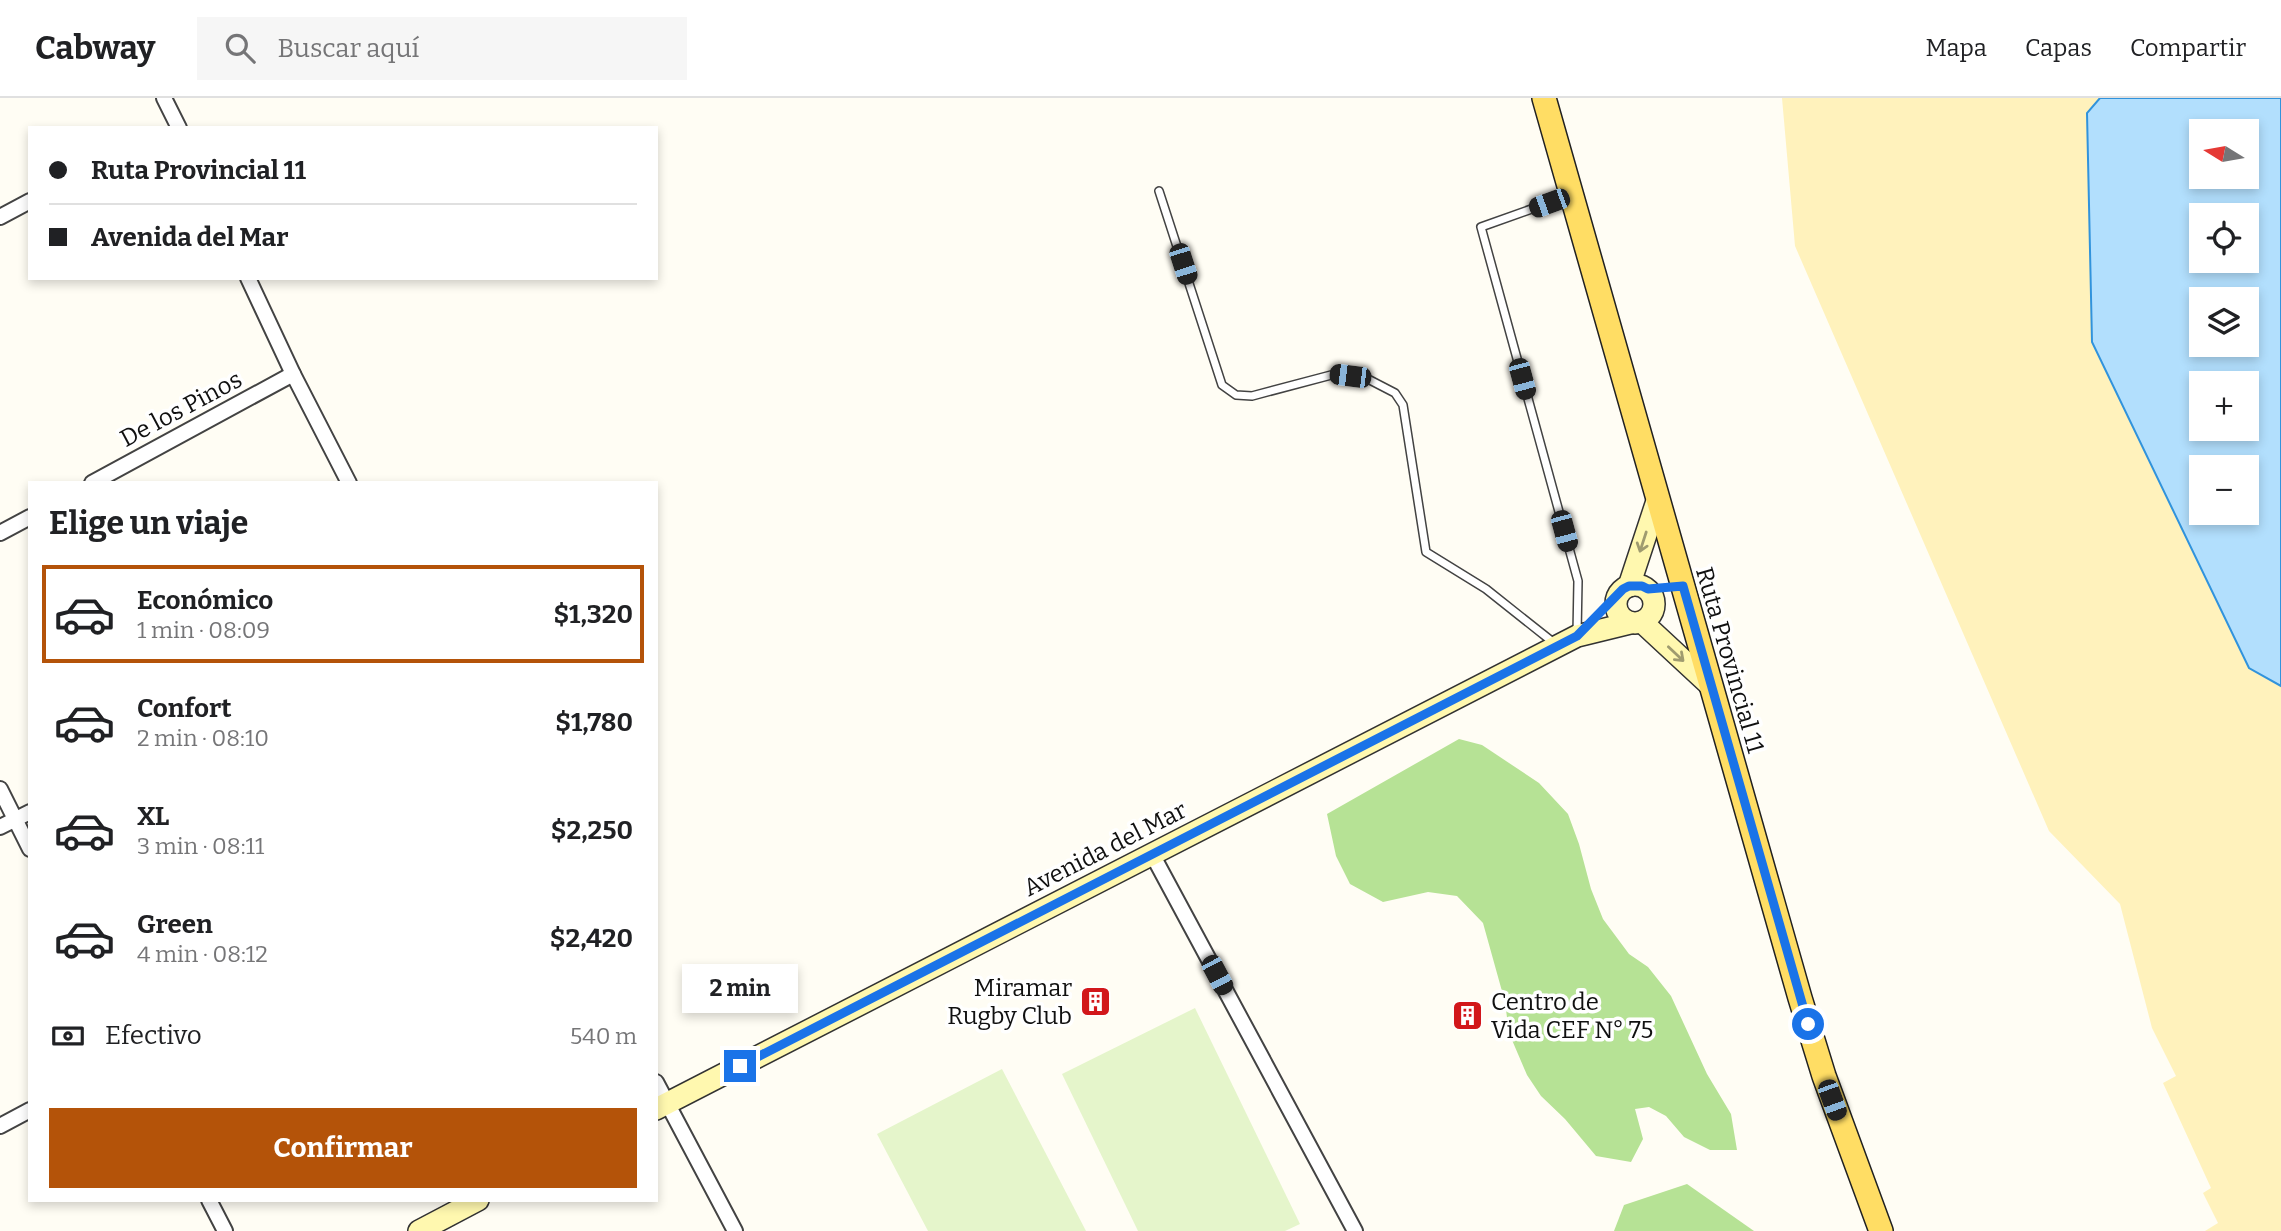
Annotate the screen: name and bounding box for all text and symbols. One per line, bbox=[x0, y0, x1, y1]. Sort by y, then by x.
search box bbox=[197, 17, 687, 80]
text: Cabway bbox=[35, 28, 155, 68]
icon: search bbox=[221, 29, 259, 67]
text: Buscar aquí bbox=[277, 33, 419, 64]
text: Mapa bbox=[1925, 34, 1987, 62]
text: Capas bbox=[2025, 34, 2092, 62]
text: Compartir bbox=[2130, 34, 2246, 62]
north arrow bbox=[2189, 119, 2259, 189]
map controls bbox=[2189, 119, 2259, 525]
text: Ruta Provincial 11 bbox=[91, 155, 306, 186]
car bbox=[1526, 186, 1573, 220]
button: locate bbox=[2189, 203, 2259, 273]
text: Avenida del Mar bbox=[91, 222, 288, 253]
car bbox=[1167, 241, 1200, 287]
button: layers bbox=[2189, 287, 2259, 357]
car bbox=[1507, 356, 1538, 402]
car bbox=[1328, 363, 1373, 389]
street label: De los Pinos bbox=[115, 365, 247, 453]
button: + bbox=[2189, 371, 2259, 441]
button: − bbox=[2189, 455, 2259, 525]
text: Elige un viaje bbox=[49, 504, 248, 542]
car bbox=[1549, 508, 1580, 554]
one-way arrow bbox=[1636, 530, 1648, 552]
street label: Ruta Provincial 11 bbox=[1690, 564, 1770, 756]
icon: car bbox=[53, 583, 116, 646]
text: Económico bbox=[137, 585, 273, 616]
text: $1,320 bbox=[553, 599, 633, 630]
text: 1 min · 08:09 bbox=[137, 616, 270, 644]
one-way arrow bbox=[1667, 646, 1685, 662]
icon: car bbox=[53, 691, 116, 754]
text: Confort bbox=[137, 693, 232, 724]
text: $1,780 bbox=[555, 707, 633, 738]
text: 2 min · 08:10 bbox=[137, 724, 269, 752]
street label: Avenida del Mar bbox=[1019, 796, 1192, 902]
icon: car bbox=[53, 799, 116, 862]
text: XL bbox=[137, 801, 169, 832]
text: $2,250 bbox=[551, 815, 633, 846]
text: 3 min · 08:11 bbox=[137, 832, 264, 860]
icon: car bbox=[53, 907, 116, 970]
text: Green bbox=[137, 909, 213, 940]
text: $2,420 bbox=[550, 923, 633, 954]
text: 4 min · 08:12 bbox=[137, 940, 268, 968]
car bbox=[1198, 952, 1237, 998]
callout: 2 min bbox=[682, 964, 798, 1014]
text: 2 min bbox=[709, 974, 771, 1002]
place label: Miramar Rugby Club bbox=[947, 974, 1072, 1030]
building icon: Miramar Rugby Club bbox=[1078, 985, 1112, 1019]
place label: Centro de Vida CEF N° 75 bbox=[1491, 988, 1653, 1044]
building icon: Centro de Vida CEF N° 75 bbox=[1451, 999, 1485, 1033]
route start bbox=[1792, 1008, 1824, 1040]
icon: cash bbox=[49, 1017, 87, 1055]
text: Efectivo bbox=[105, 1020, 202, 1051]
text: 540 m bbox=[570, 1022, 637, 1050]
route end bbox=[724, 1050, 756, 1082]
car bbox=[1815, 1077, 1850, 1123]
button: Confirmar bbox=[49, 1108, 637, 1188]

